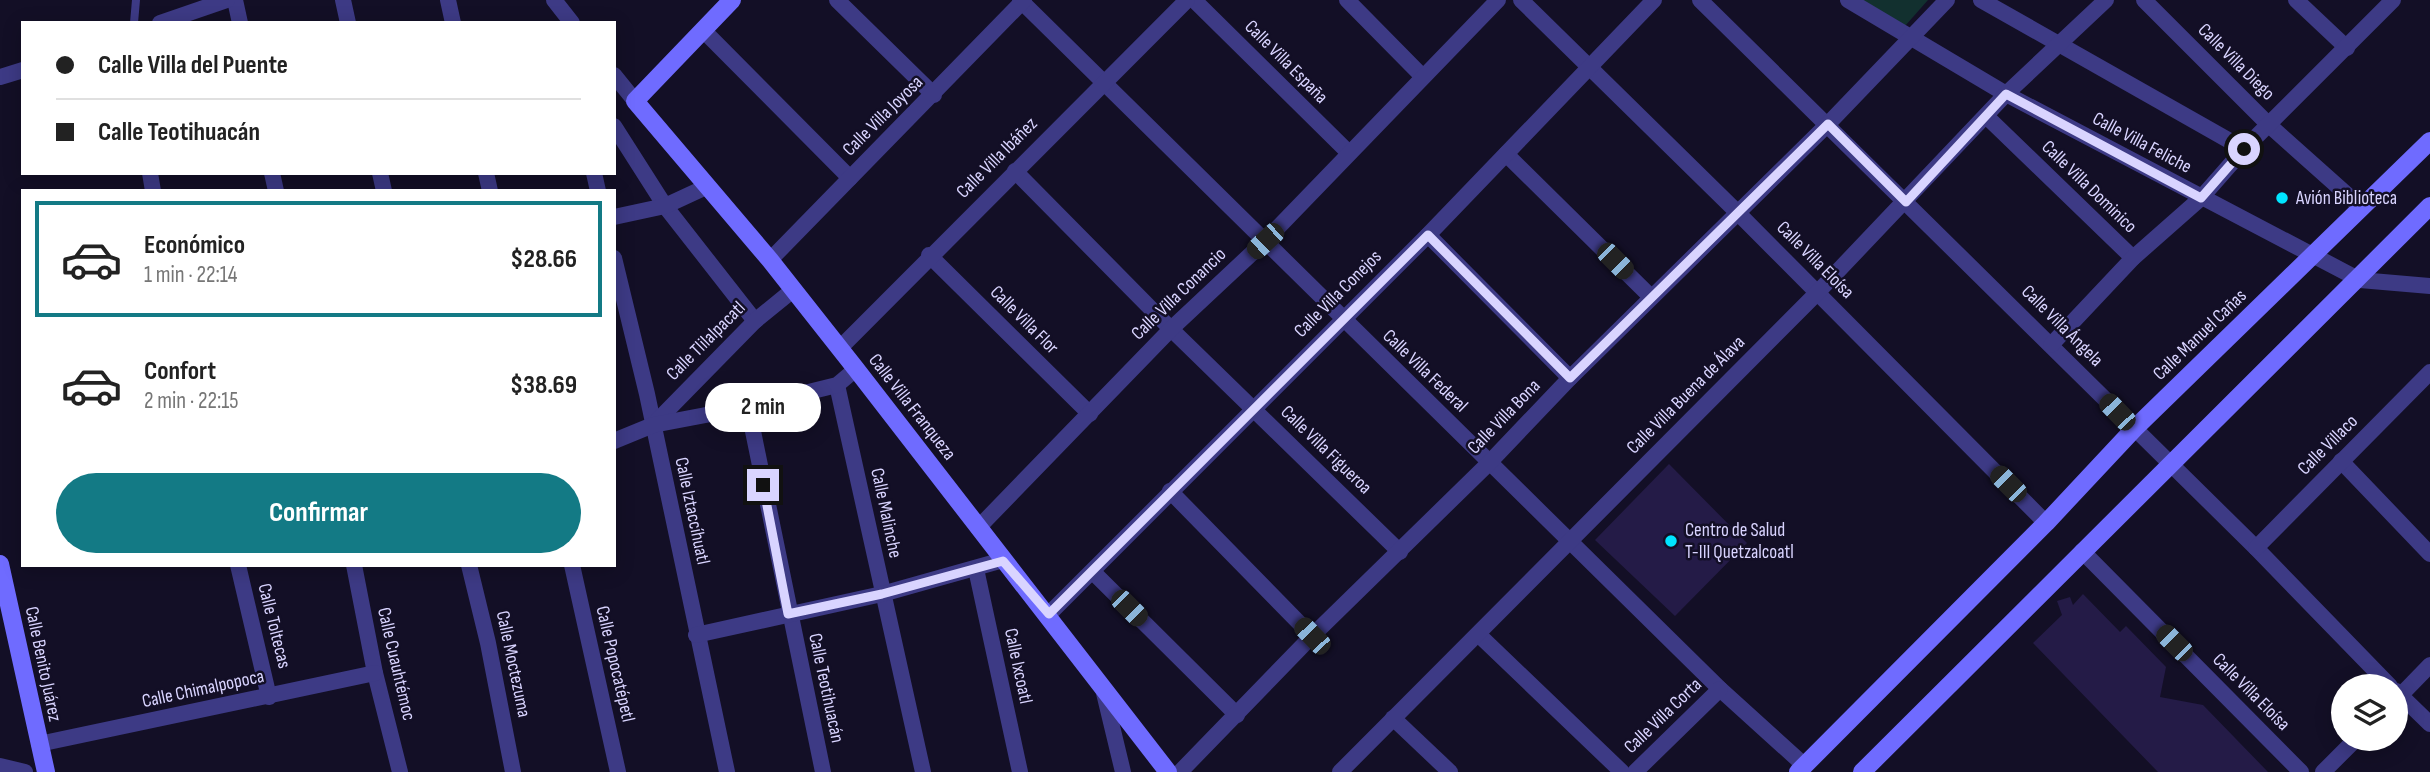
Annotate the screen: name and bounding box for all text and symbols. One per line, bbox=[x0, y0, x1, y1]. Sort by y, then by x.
street label: Calle Villa España bbox=[1239, 15, 1333, 109]
street label: Calle Villa Diego bbox=[2193, 19, 2279, 105]
text: Calle Villa del Puente bbox=[98, 50, 288, 81]
street label: Calle Villa Joyosa bbox=[838, 71, 928, 161]
street label: Calle Villa Feliche bbox=[2089, 107, 2195, 179]
street label: Calle Villa Ibáñez bbox=[952, 113, 1042, 203]
text: Calle Teotihuacán bbox=[98, 117, 260, 148]
route start bbox=[2228, 133, 2260, 165]
street label: Calle Villa Dominico bbox=[2037, 136, 2141, 238]
place label: Avión Biblioteca bbox=[2295, 187, 2397, 210]
marker: Avión Biblioteca bbox=[2274, 190, 2290, 206]
street label: Calle Villa Eloísa bbox=[1771, 216, 1859, 304]
car bbox=[1243, 219, 1288, 263]
icon: car bbox=[60, 228, 123, 291]
text: Económico bbox=[144, 230, 245, 261]
car bbox=[1593, 239, 1638, 283]
street label: Calle Villa Conancio bbox=[1127, 243, 1231, 345]
text: $28.66 bbox=[510, 244, 577, 275]
street label: Calle Villa Conejos bbox=[1289, 245, 1387, 343]
text: 1 min · 22:14 bbox=[144, 261, 237, 289]
street label: Calle Villa Ángela bbox=[2016, 280, 2108, 372]
street label: Calle Villa Flor bbox=[985, 281, 1063, 359]
street label: Calle Manuel Cañas bbox=[2148, 284, 2252, 385]
street label: Calle Tlilalpacatl bbox=[662, 297, 750, 385]
street label: Calle Villa Federal bbox=[1378, 325, 1472, 417]
street label: Calle Villa Buena de Álava bbox=[1622, 331, 1750, 459]
street label: Calle Villa Franqueza bbox=[863, 349, 961, 465]
icon: car bbox=[60, 354, 123, 417]
text: Confort bbox=[144, 356, 216, 387]
text: $38.69 bbox=[510, 370, 577, 401]
street label: Calle Villa Bona bbox=[1463, 375, 1545, 459]
callout: 2 min bbox=[705, 384, 821, 433]
text: 2 min · 22:15 bbox=[144, 387, 239, 415]
car bbox=[2095, 390, 2140, 434]
text: 2 min bbox=[741, 393, 785, 421]
street label: Calle Villa Figueroa bbox=[1276, 401, 1376, 499]
street label: Calle Villaco bbox=[2293, 410, 2363, 480]
street label: Calle Iztaccíhuatl bbox=[669, 455, 715, 567]
car bbox=[1986, 462, 2031, 506]
street label: Calle Malinche bbox=[865, 466, 907, 560]
route end bbox=[747, 469, 779, 501]
button: Confirmar bbox=[56, 473, 581, 553]
place label: Centro de Salud T-III Quetzalcoatl bbox=[1685, 519, 1794, 564]
marker: Centro de Salud T-III Quetzalcoatl bbox=[1663, 533, 1679, 549]
street label: Calle Toltecas bbox=[252, 581, 296, 671]
car bbox=[1107, 586, 1152, 630]
street label: Calle Benito Juárez bbox=[20, 604, 66, 724]
street label: Calle Popocatépetl bbox=[590, 604, 640, 724]
street label: Calle Cuauhtémoc bbox=[372, 605, 420, 723]
street label: Calle Moctezuma bbox=[491, 609, 535, 719]
car bbox=[1290, 614, 1335, 658]
car bbox=[2152, 621, 2197, 665]
street label: Calle Ixcoatl bbox=[999, 626, 1037, 706]
street label: Calle Teotihuacán bbox=[803, 631, 849, 745]
street label: Calle Villa Eloísa bbox=[2207, 648, 2295, 736]
street label: Calle Chimalpopoca bbox=[140, 665, 266, 713]
street label: Calle Villa Corta bbox=[1619, 673, 1707, 759]
map controls bbox=[2331, 674, 2408, 751]
button: layers bbox=[2331, 674, 2408, 751]

